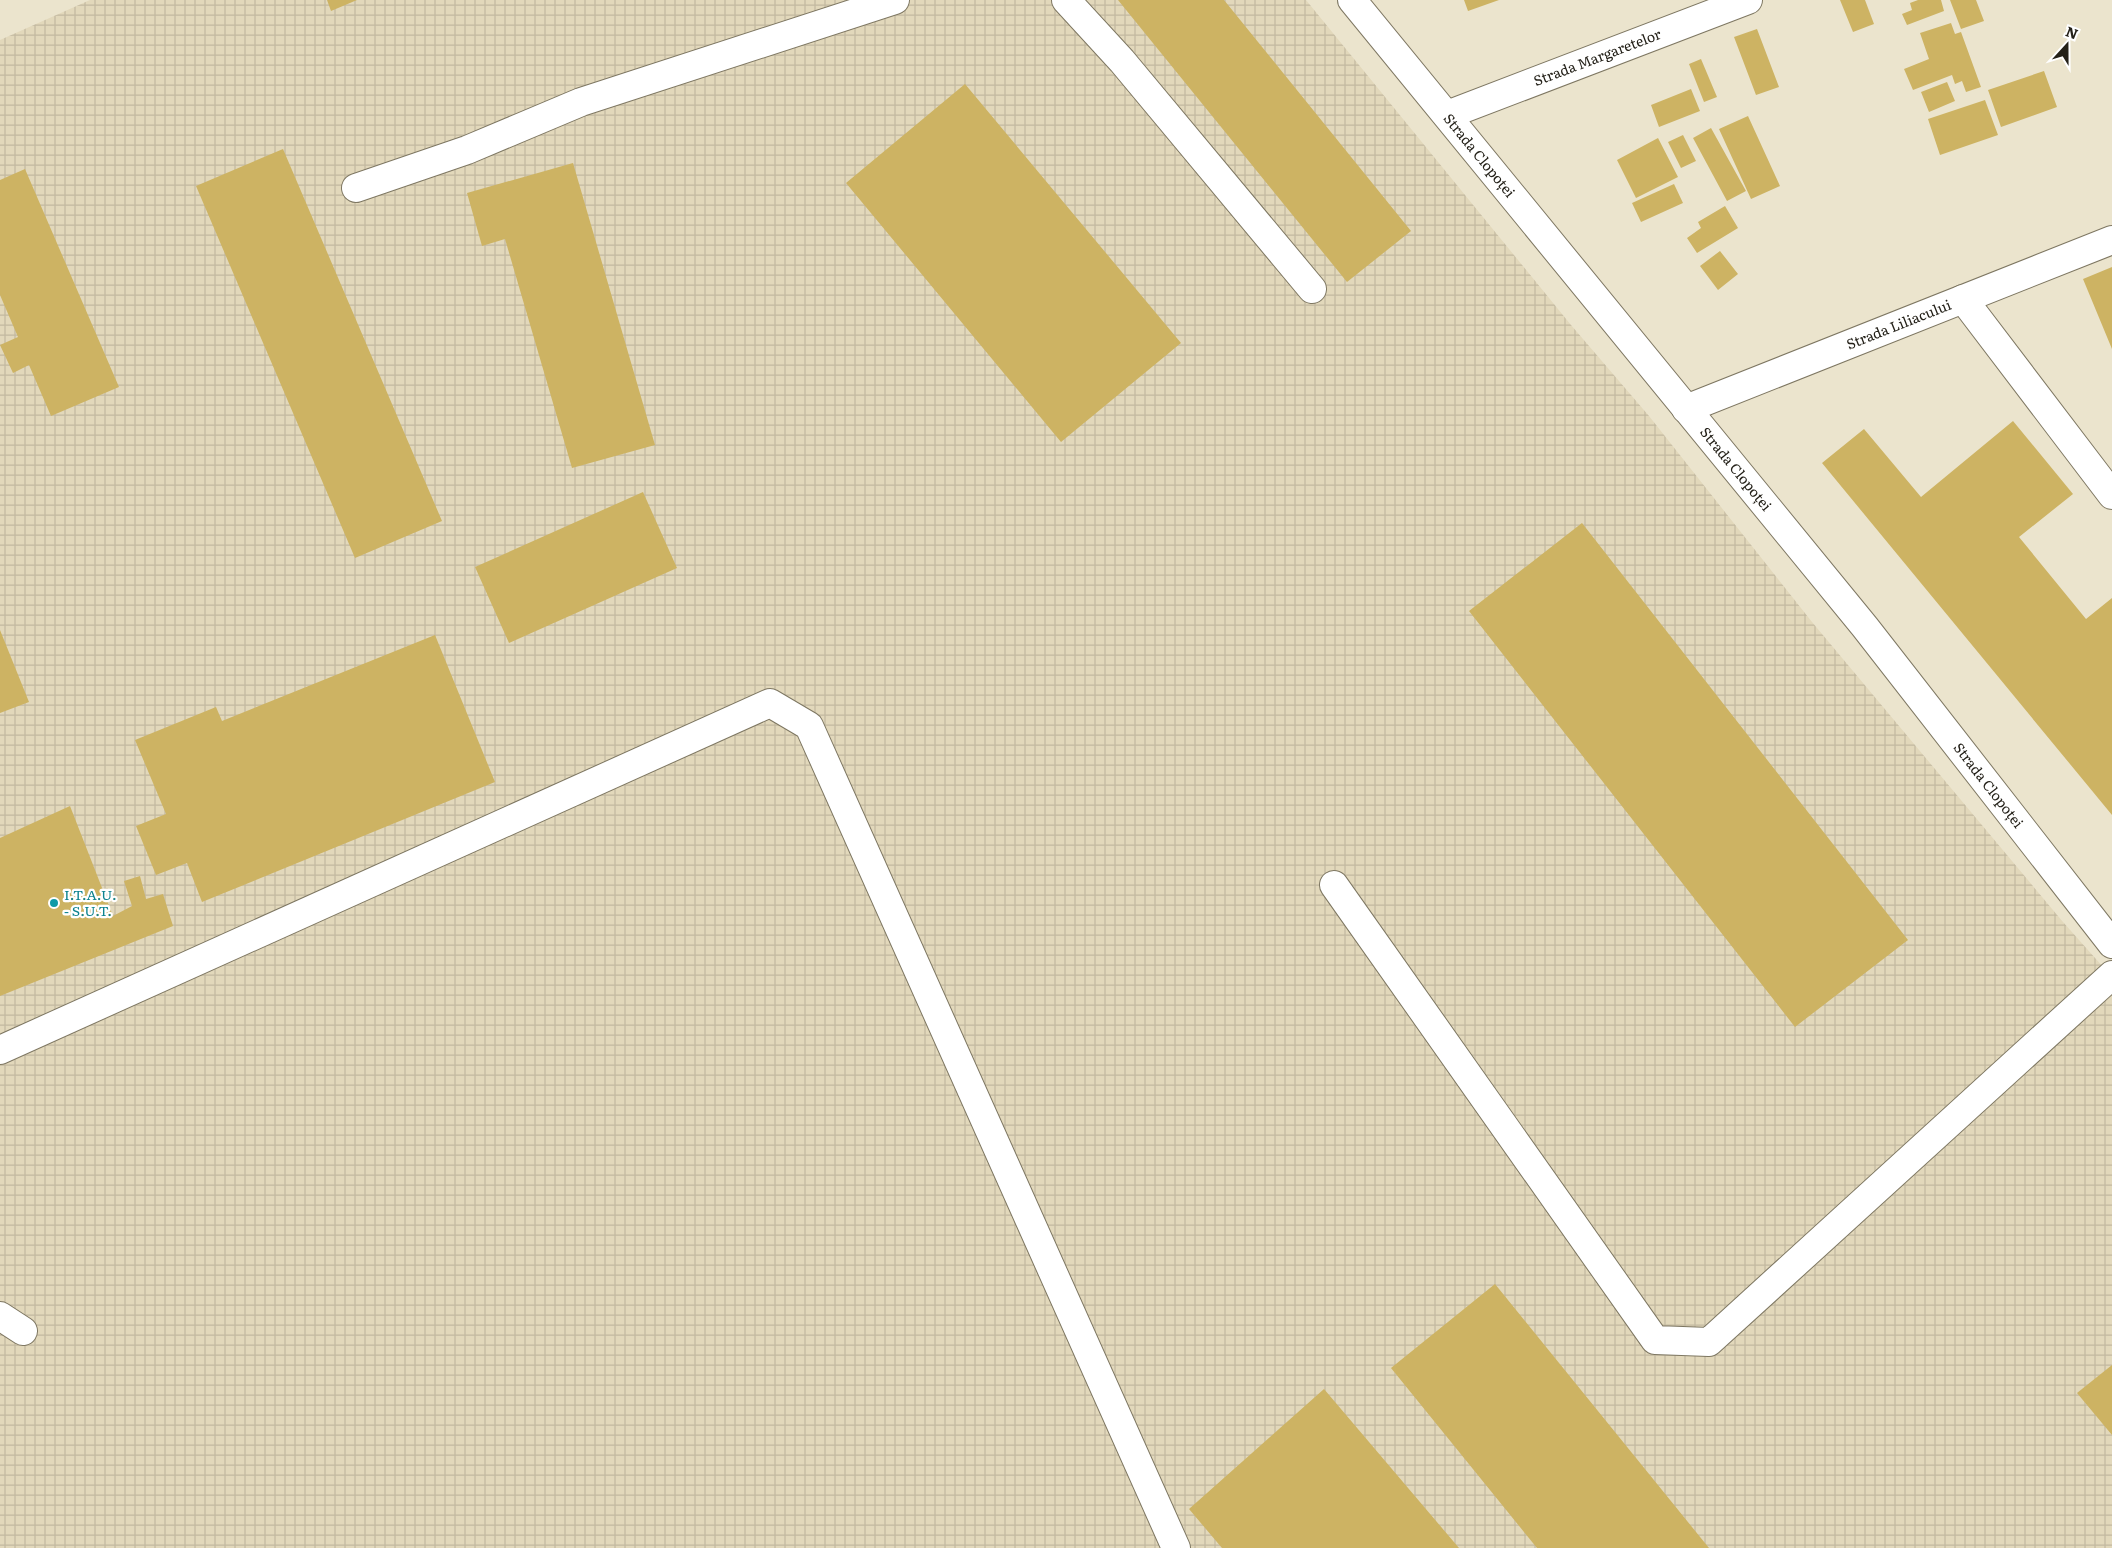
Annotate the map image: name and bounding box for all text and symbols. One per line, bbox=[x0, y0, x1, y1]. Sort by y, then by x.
north arrow bbox=[2042, 20, 2092, 70]
text: N bbox=[2063, 20, 2081, 43]
street label: Strada Margaretelor bbox=[1530, 23, 1664, 90]
street label: Strada Clopoței bbox=[1440, 109, 1521, 201]
street label: Strada Liliacului bbox=[1843, 294, 1954, 353]
street label: Strada Clopoței bbox=[1696, 422, 1777, 515]
street label: Strada Clopoței bbox=[1950, 738, 2029, 832]
place label: I.T.A.U. - S.U.T. bbox=[64, 884, 117, 920]
marker: I.T.A.U. - S.U.T. bbox=[48, 897, 60, 909]

